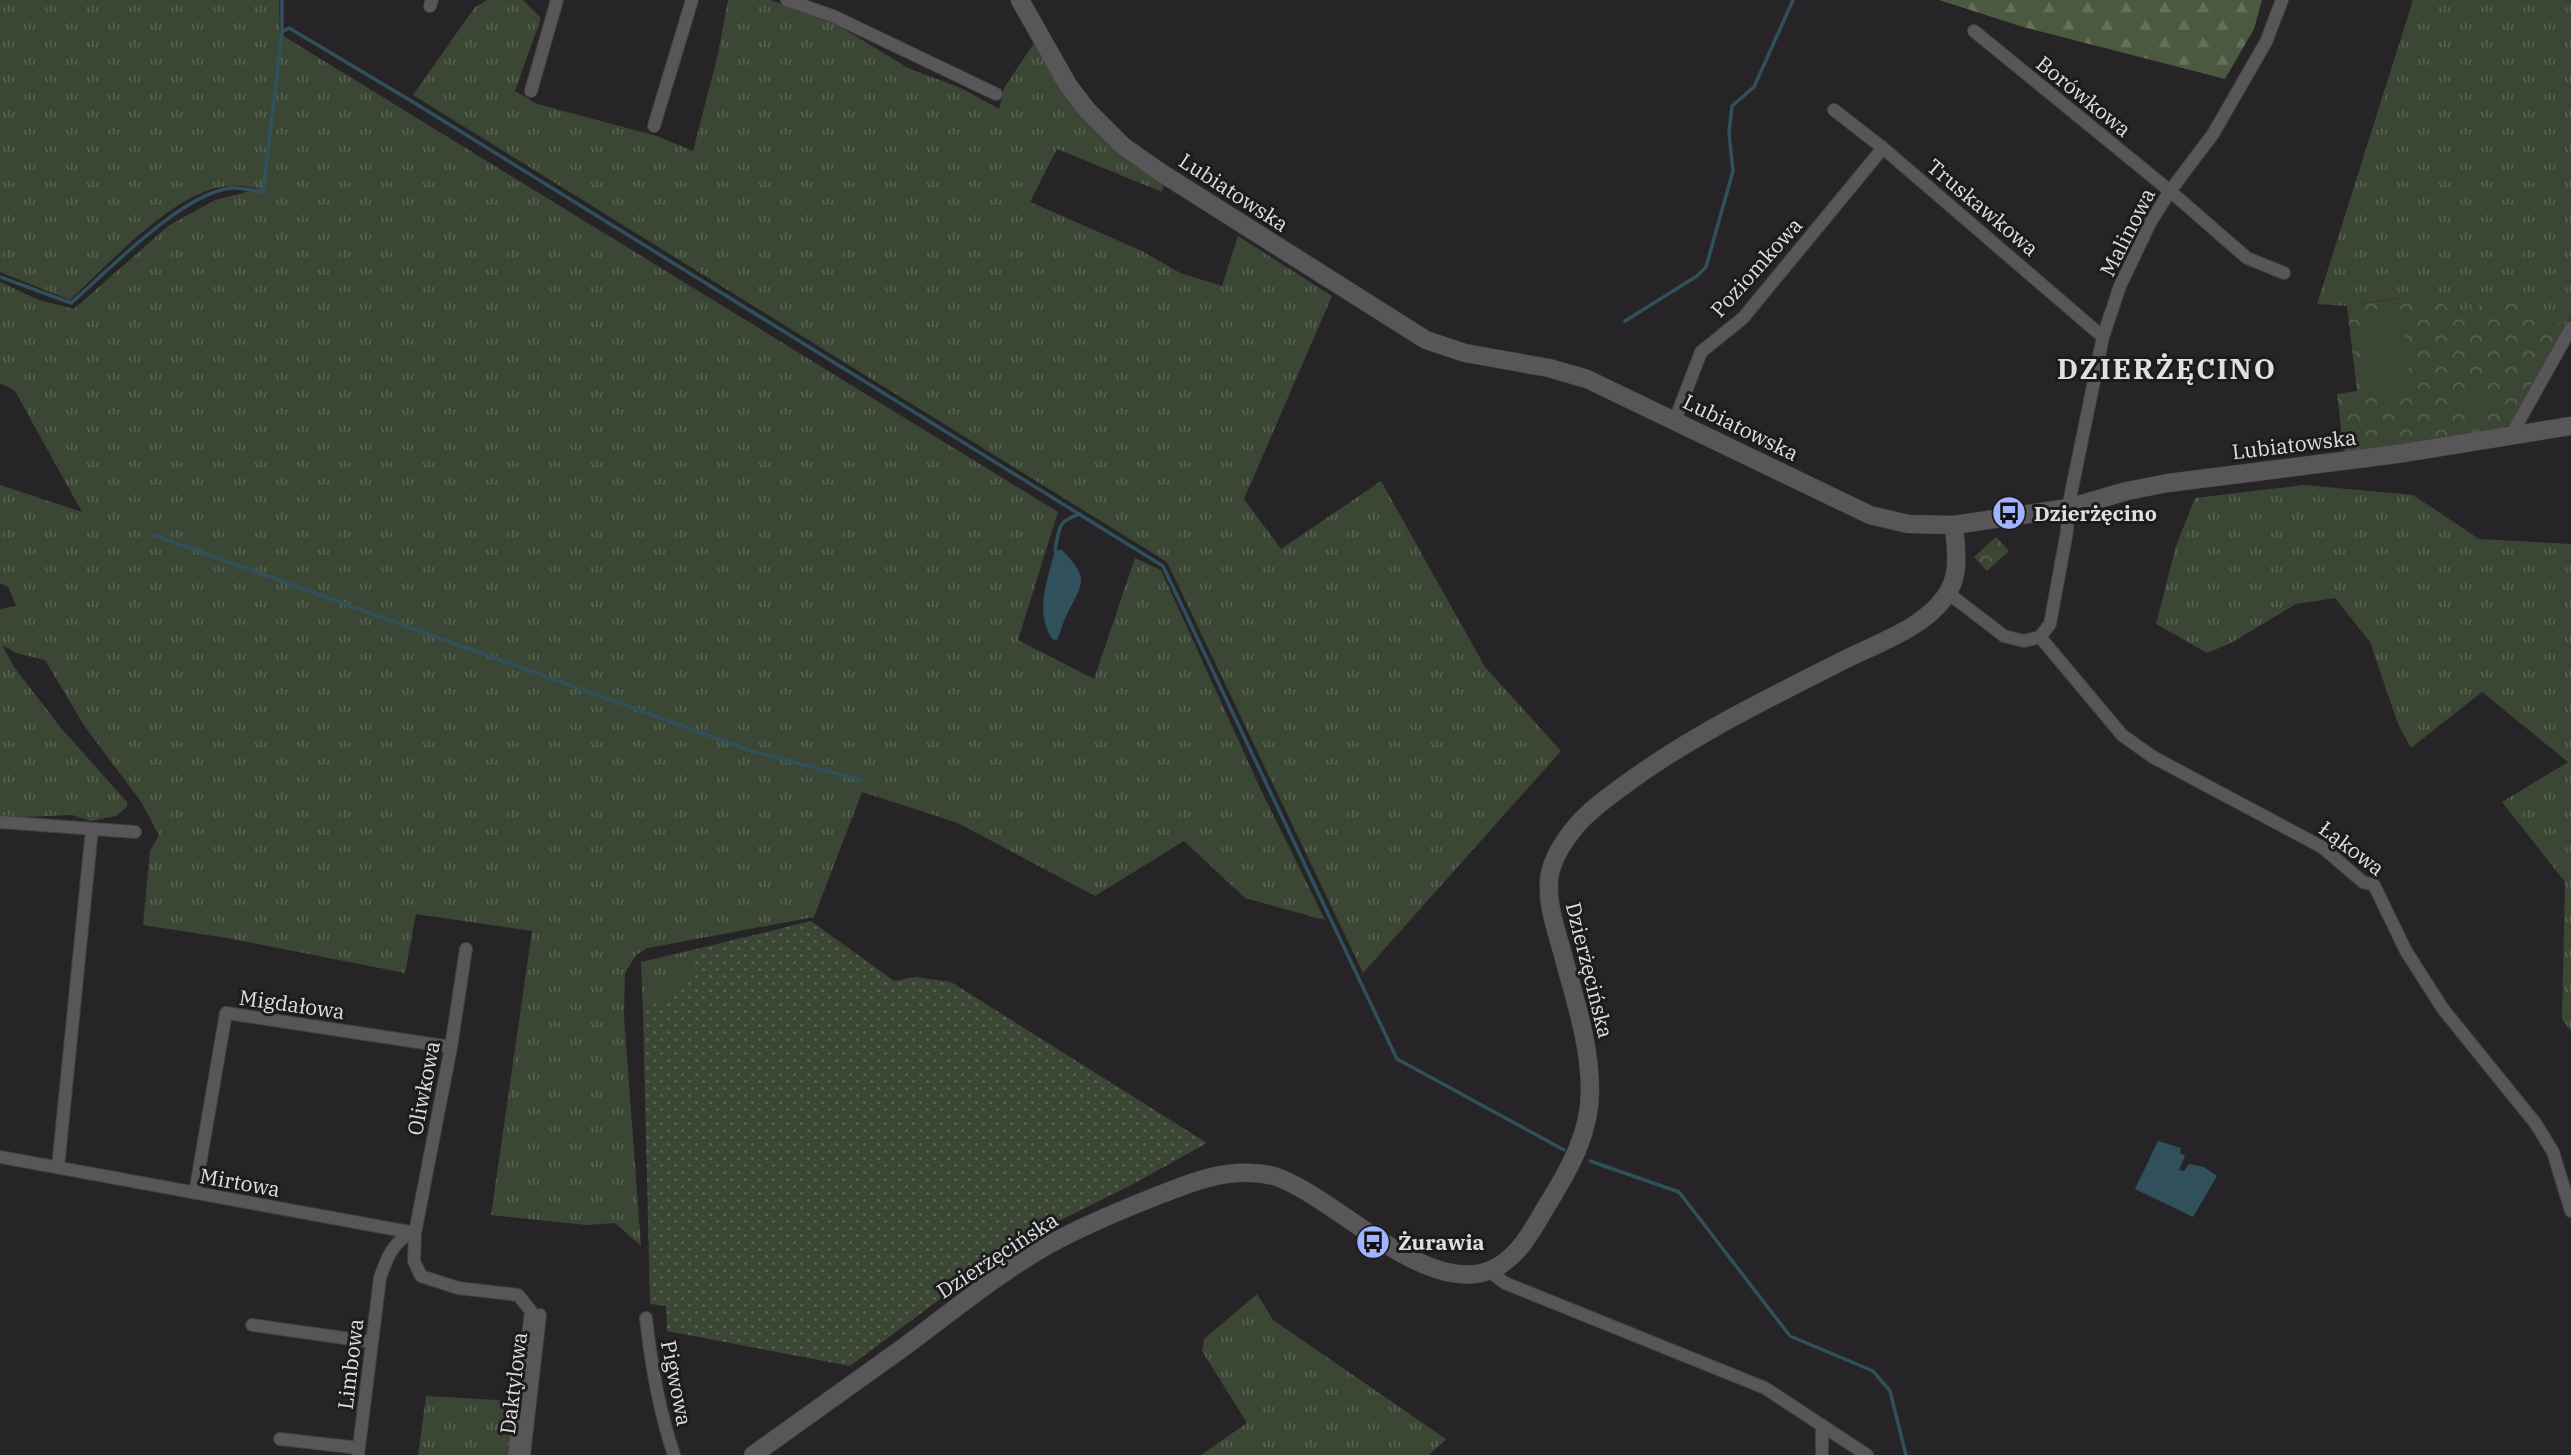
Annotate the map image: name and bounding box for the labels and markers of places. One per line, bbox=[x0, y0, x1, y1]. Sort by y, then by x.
bus stop icon: Dzierżęcino bbox=[1990, 494, 2028, 532]
place label: Dzierżęcino bbox=[2034, 499, 2157, 527]
bus stop icon: Żurawia bbox=[1354, 1223, 1392, 1261]
place label: Żurawia bbox=[1398, 1228, 1484, 1256]

